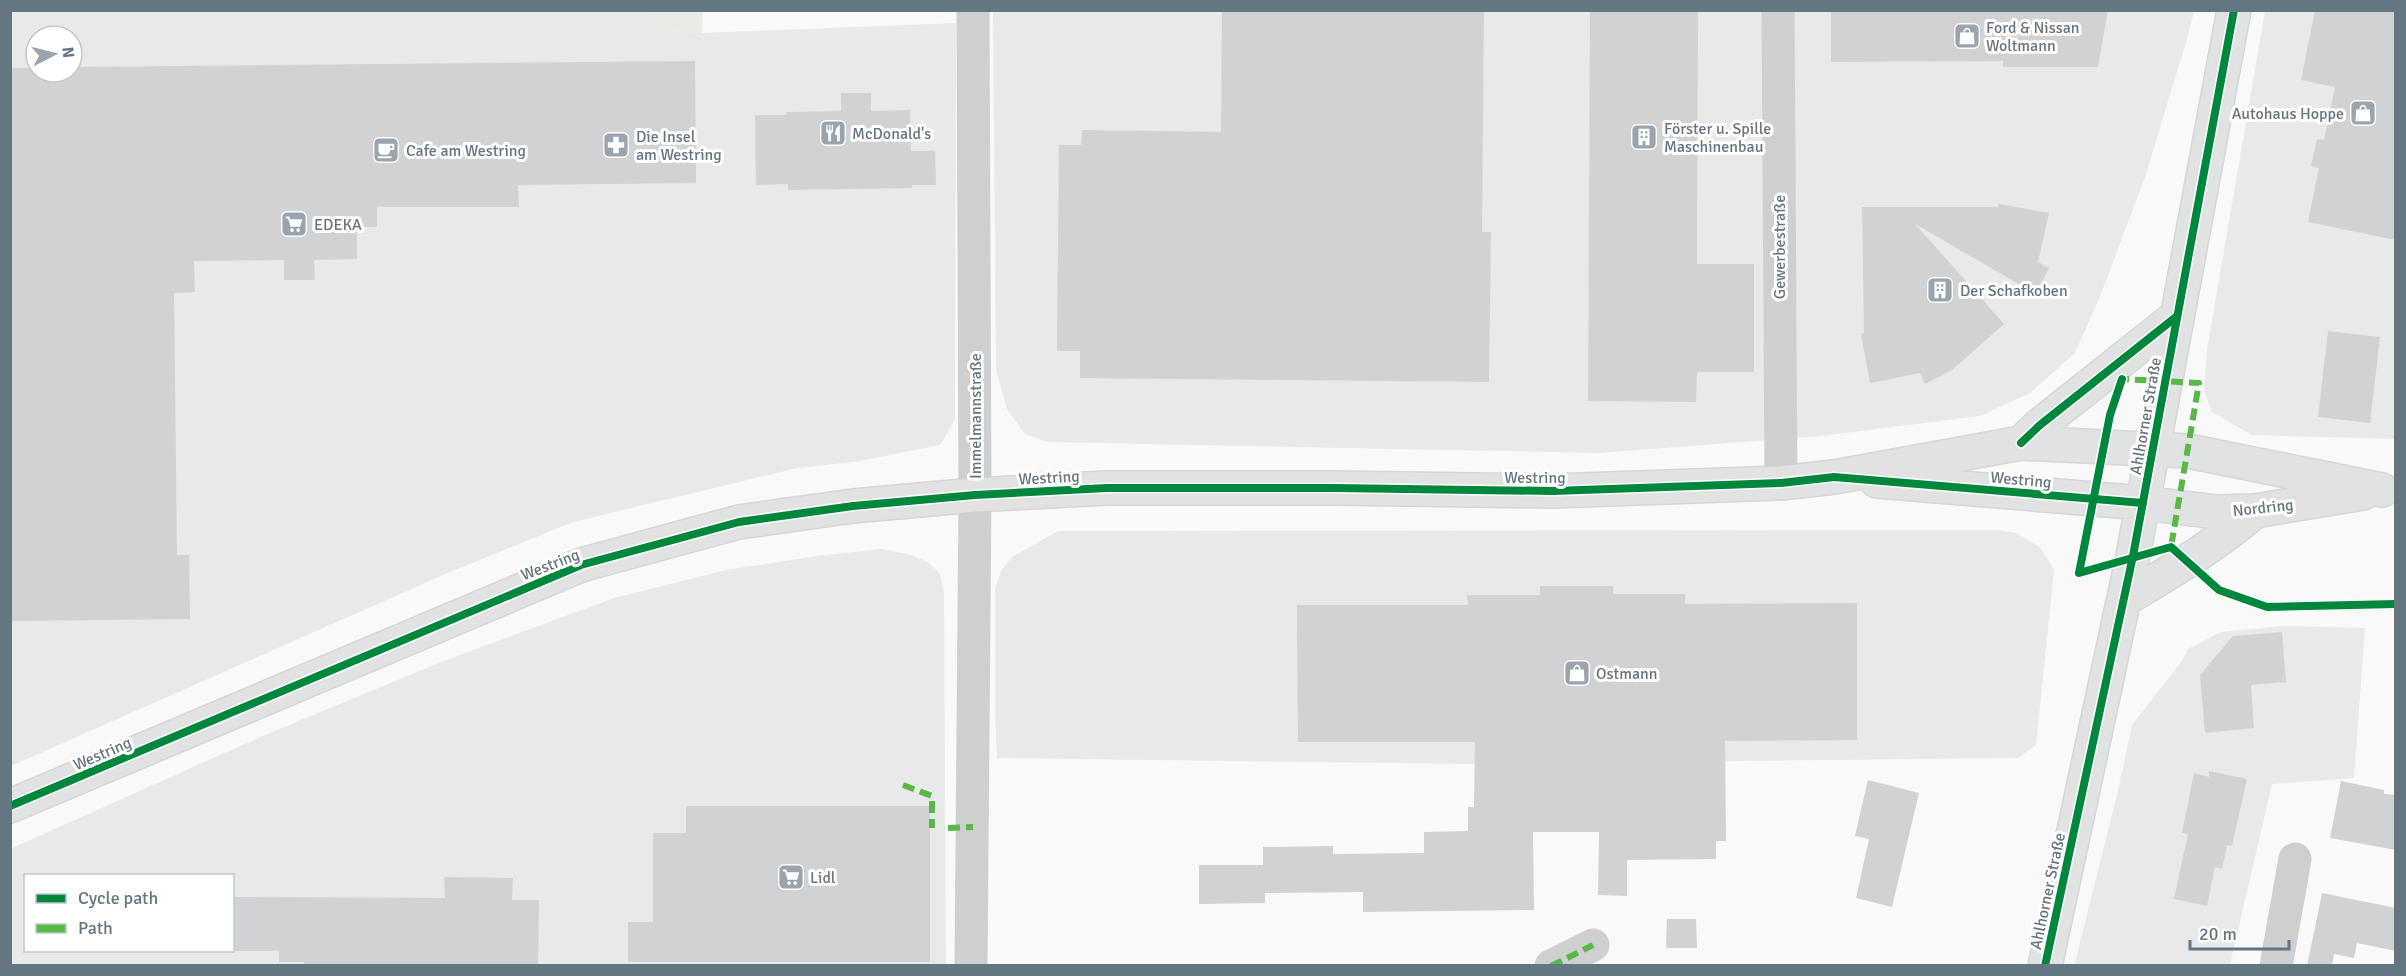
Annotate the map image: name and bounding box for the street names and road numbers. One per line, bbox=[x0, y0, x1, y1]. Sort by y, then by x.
street label: Gewerbestraße bbox=[1770, 195, 1790, 299]
street label: Immelmannstraße bbox=[966, 353, 986, 479]
street label: Ahlhorner Straße bbox=[2126, 356, 2166, 476]
street label: Westring bbox=[1018, 466, 1080, 490]
street label: Westring bbox=[1990, 467, 2052, 493]
street label: Westring bbox=[1504, 468, 1566, 488]
street label: Nordring bbox=[2232, 495, 2295, 521]
street label: Westring bbox=[518, 545, 583, 585]
street label: Westring bbox=[70, 733, 134, 775]
street label: Ahlhorner Straße bbox=[2026, 831, 2070, 951]

